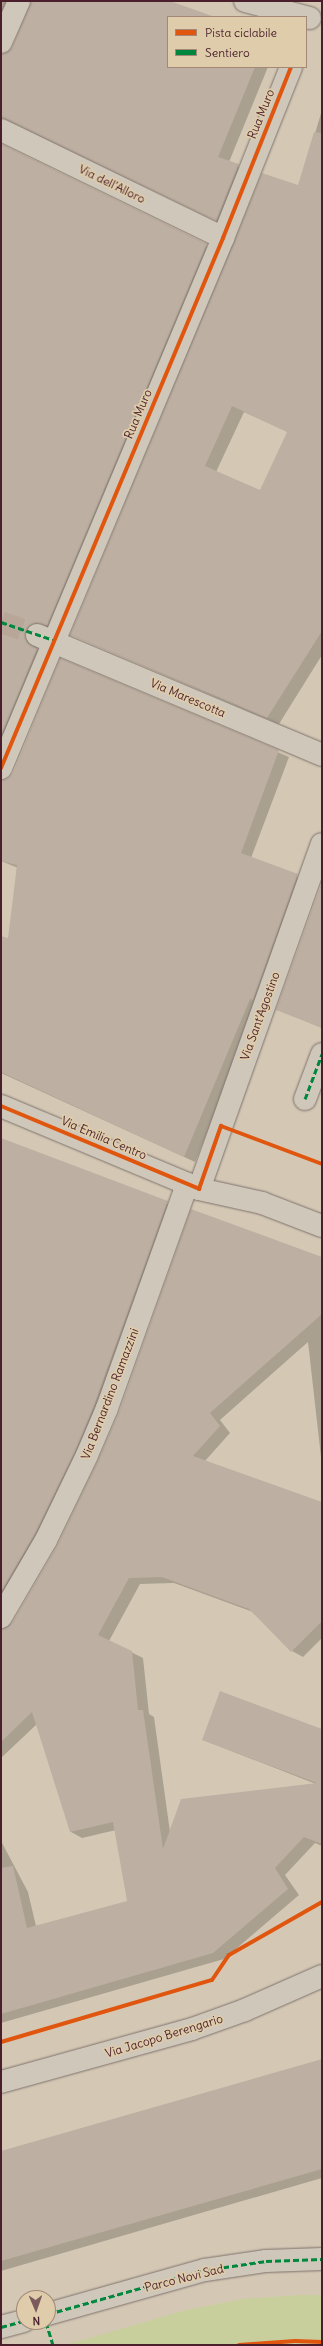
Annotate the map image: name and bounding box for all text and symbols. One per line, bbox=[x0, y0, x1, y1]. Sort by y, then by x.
legend bbox=[167, 16, 307, 68]
text: Pista ciclabile bbox=[205, 25, 277, 40]
text: Sentiero bbox=[205, 45, 250, 60]
street label: Rua Muro bbox=[245, 87, 277, 141]
street label: Via dell’Alloro bbox=[76, 162, 148, 206]
street label: Rua Muro bbox=[121, 387, 155, 441]
street label: Via Marescotta bbox=[148, 676, 228, 720]
street label: Via Sant'Agostino bbox=[237, 970, 283, 1062]
street label: Via Emilia Centro bbox=[59, 1113, 149, 1163]
street label: Via Bernardino Ramazzini bbox=[78, 1326, 142, 1462]
street label: Via Jacopo Berengario bbox=[104, 2011, 224, 2061]
street label: Parco Novi Sad bbox=[143, 2261, 225, 2295]
north arrow bbox=[16, 2290, 56, 2330]
text: N bbox=[32, 2314, 40, 2328]

